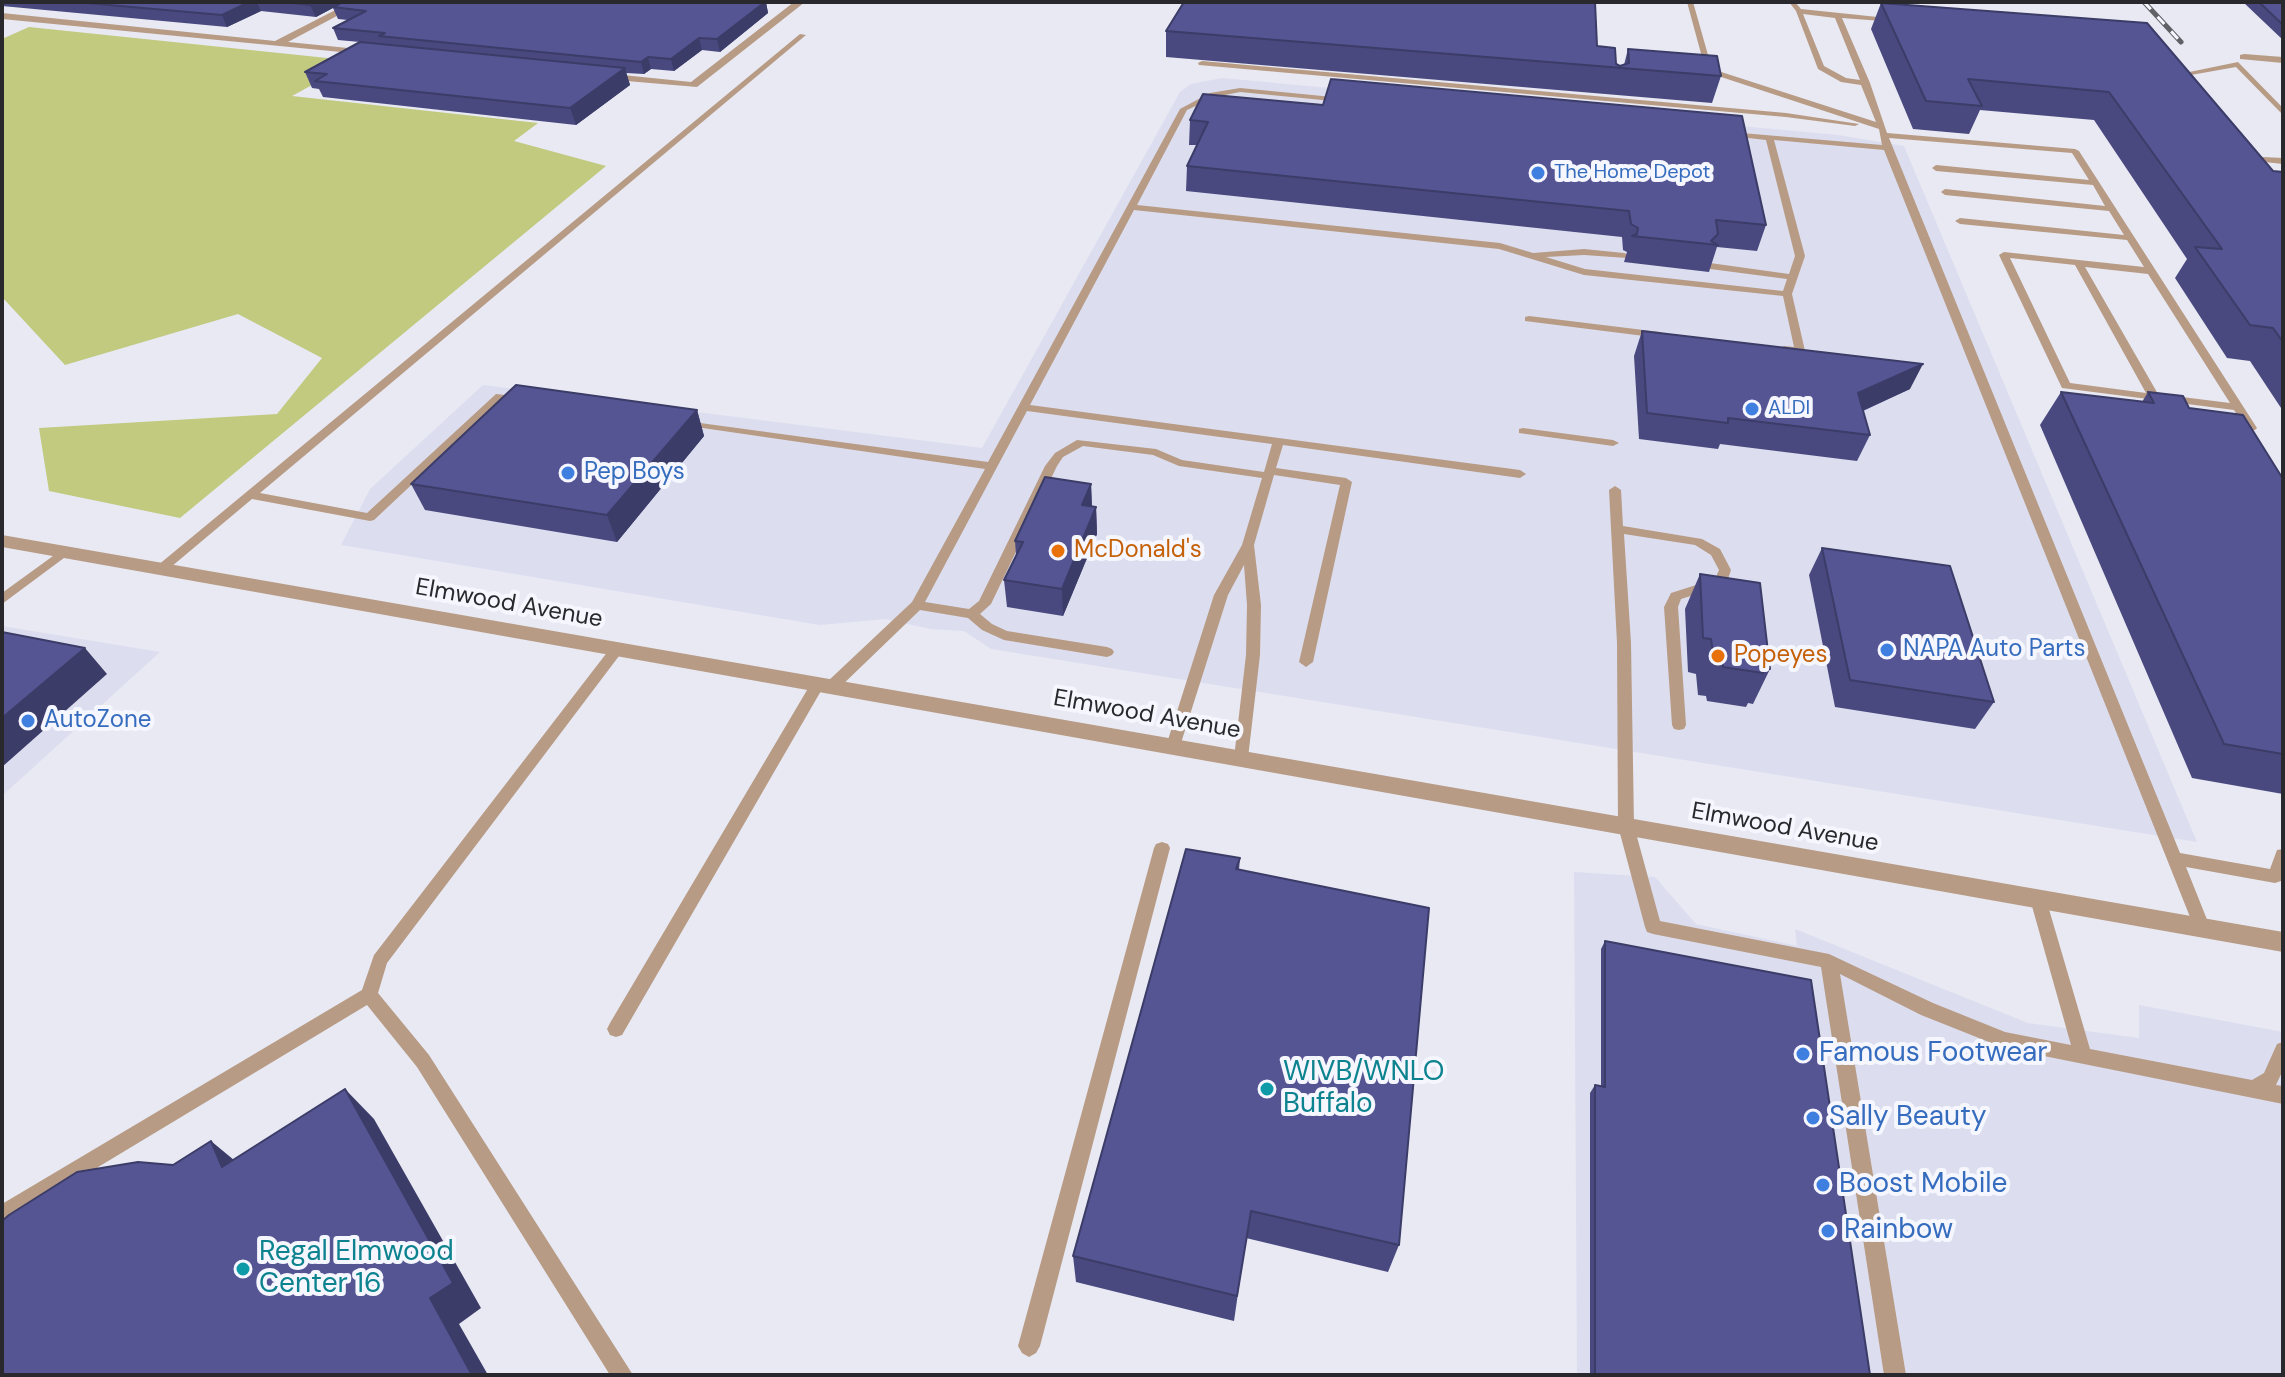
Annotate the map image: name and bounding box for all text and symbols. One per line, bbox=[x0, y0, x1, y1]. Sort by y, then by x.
place label: The Home Depot bbox=[1554, 161, 1710, 185]
marker: The Home Depot bbox=[1529, 164, 1547, 182]
place label: ALDI bbox=[1768, 397, 1810, 421]
marker: ALDI bbox=[1743, 400, 1761, 418]
place label: Pep Boys bbox=[584, 459, 685, 487]
marker: Pep Boys bbox=[559, 464, 577, 482]
place label: McDonald's bbox=[1074, 537, 1202, 565]
marker: McDonald's bbox=[1049, 542, 1067, 560]
street label: Elmwood Avenue bbox=[413, 573, 605, 635]
place label: NAPA Auto Parts bbox=[1903, 636, 2086, 664]
marker: NAPA Auto Parts bbox=[1878, 641, 1896, 659]
place label: Popeyes bbox=[1734, 642, 1828, 670]
marker: Popeyes bbox=[1709, 647, 1727, 665]
street label: Elmwood Avenue bbox=[1051, 684, 1243, 746]
place label: AutoZone bbox=[44, 707, 151, 735]
marker: AutoZone bbox=[19, 712, 37, 730]
street label: Elmwood Avenue bbox=[1689, 797, 1881, 859]
place label: Famous Footwear bbox=[1819, 1037, 2048, 1071]
marker: Famous Footwear bbox=[1794, 1045, 1812, 1063]
place label: WIVB/WNLO Buffalo bbox=[1283, 1056, 1444, 1122]
marker: WIVB/WNLO Buffalo bbox=[1258, 1080, 1276, 1098]
place label: Sally Beauty bbox=[1829, 1101, 1987, 1135]
marker: Sally Beauty bbox=[1804, 1109, 1822, 1127]
place label: Boost Mobile bbox=[1839, 1168, 2008, 1202]
marker: Boost Mobile bbox=[1814, 1176, 1832, 1194]
place label: Rainbow bbox=[1844, 1214, 1953, 1248]
marker: Rainbow bbox=[1819, 1222, 1837, 1240]
place label: Regal Elmwood Center 16 bbox=[259, 1236, 454, 1302]
marker: Regal Elmwood Center 16 bbox=[234, 1260, 252, 1278]

